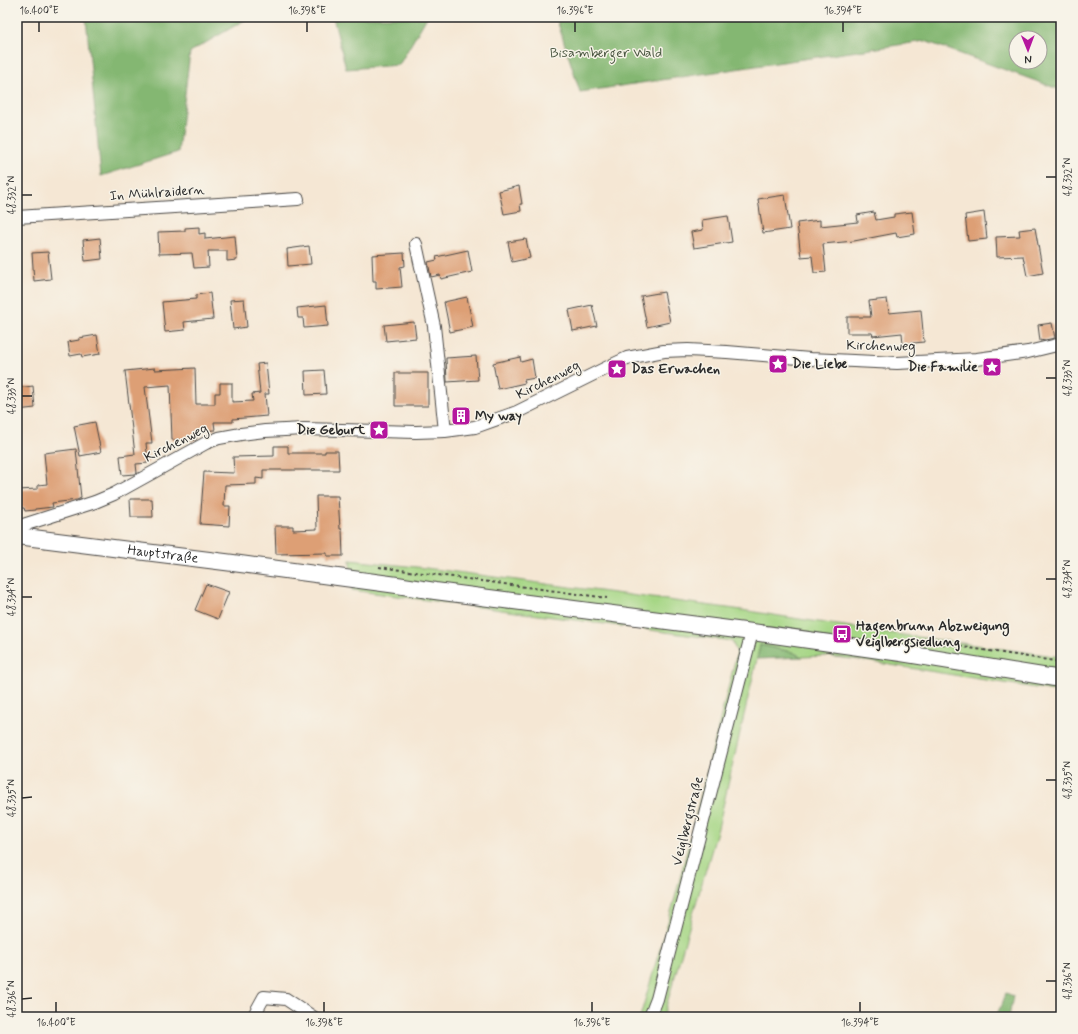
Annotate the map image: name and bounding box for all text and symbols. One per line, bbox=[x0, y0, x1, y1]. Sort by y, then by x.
text: 16.400°E bbox=[19, 4, 59, 18]
text: 16.398°E bbox=[288, 4, 326, 18]
text: 16.396°E bbox=[557, 4, 594, 18]
text: 16.394°E bbox=[824, 4, 862, 18]
north arrow bbox=[1008, 30, 1048, 70]
park label: Bisamberger Wald bbox=[550, 44, 662, 64]
text: N bbox=[1024, 52, 1032, 66]
text: 48.332°N bbox=[1061, 157, 1075, 196]
text: 48.332°N bbox=[5, 175, 19, 214]
street label: In Mühlraidern bbox=[109, 181, 205, 205]
street label: Kirchenweg bbox=[846, 336, 916, 357]
place icon: Die Liebe bbox=[767, 353, 789, 375]
place label: Die Liebe bbox=[792, 355, 848, 373]
street label: Kirchenweg bbox=[513, 356, 583, 405]
place icon: Die Familie bbox=[981, 356, 1003, 378]
place icon: Das Erwachen bbox=[606, 358, 628, 380]
place label: Die Familie bbox=[908, 358, 978, 376]
text: 48.333°N bbox=[1061, 359, 1075, 396]
place label: Das Erwachen bbox=[631, 360, 720, 378]
text: 48.333°N bbox=[5, 377, 19, 414]
building icon: My way bbox=[450, 405, 472, 427]
place label: My way bbox=[475, 407, 522, 425]
street label: Kirchenweg bbox=[141, 419, 211, 468]
place icon: Die Geburt bbox=[368, 419, 390, 441]
place label: Die Geburt bbox=[296, 421, 366, 439]
street label: Hauptstraße bbox=[126, 541, 200, 568]
text: 48.334°N bbox=[1061, 560, 1075, 598]
text: 48.334°N bbox=[5, 578, 19, 616]
place label: Hagenbrunn Abzweigung Veiglbergsiedlung bbox=[856, 617, 1009, 654]
bus stop icon: Hagenbrunn Abzweigung Veiglbergsiedlung bbox=[831, 623, 853, 645]
text: 48.335°N bbox=[1061, 761, 1075, 799]
street label: Veiglbergstraße bbox=[668, 774, 710, 868]
text: 48.335°N bbox=[5, 779, 19, 817]
text: 48.336°N bbox=[1061, 962, 1075, 1000]
text: 48.336°N bbox=[5, 980, 19, 1018]
text: 16.400°E bbox=[36, 1016, 76, 1030]
text: 16.398°E bbox=[305, 1016, 343, 1030]
text: 16.396°E bbox=[574, 1016, 611, 1030]
text: 16.394°E bbox=[841, 1016, 879, 1030]

